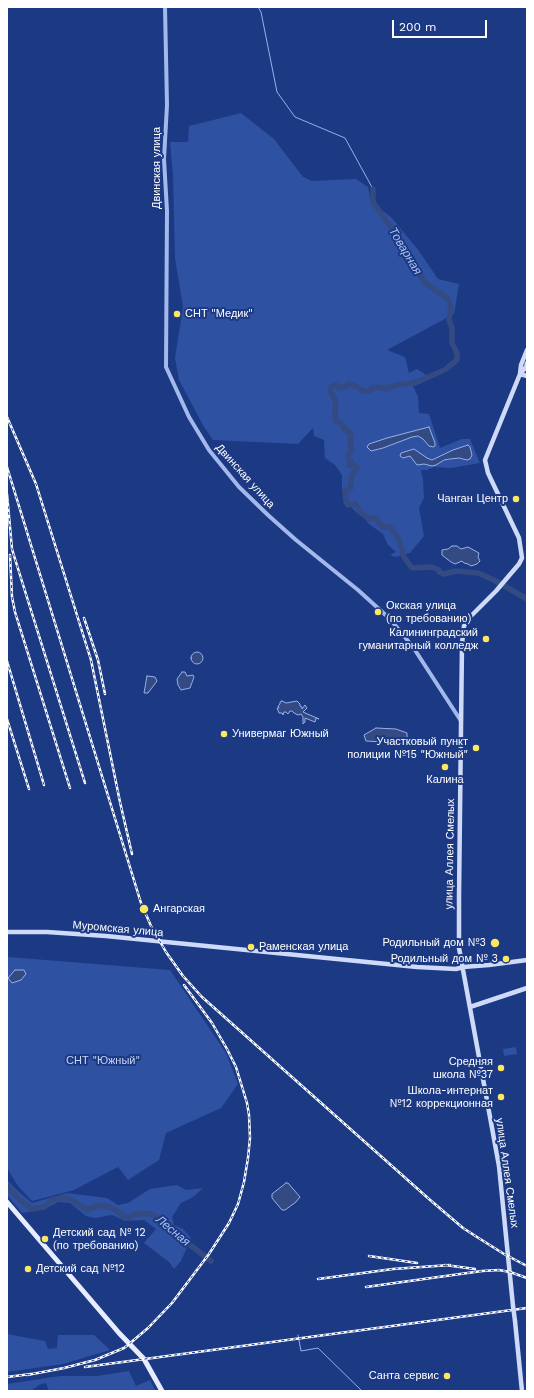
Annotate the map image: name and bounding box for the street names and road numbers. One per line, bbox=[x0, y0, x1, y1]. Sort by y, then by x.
street label: Двинская улица bbox=[150, 127, 164, 209]
street label: Двинская улица bbox=[213, 441, 277, 511]
street label: улица Аллея Смелых bbox=[442, 798, 458, 910]
street label: Муромская улица bbox=[72, 918, 164, 940]
street label: улица Аллея Смелых bbox=[493, 1117, 521, 1229]

